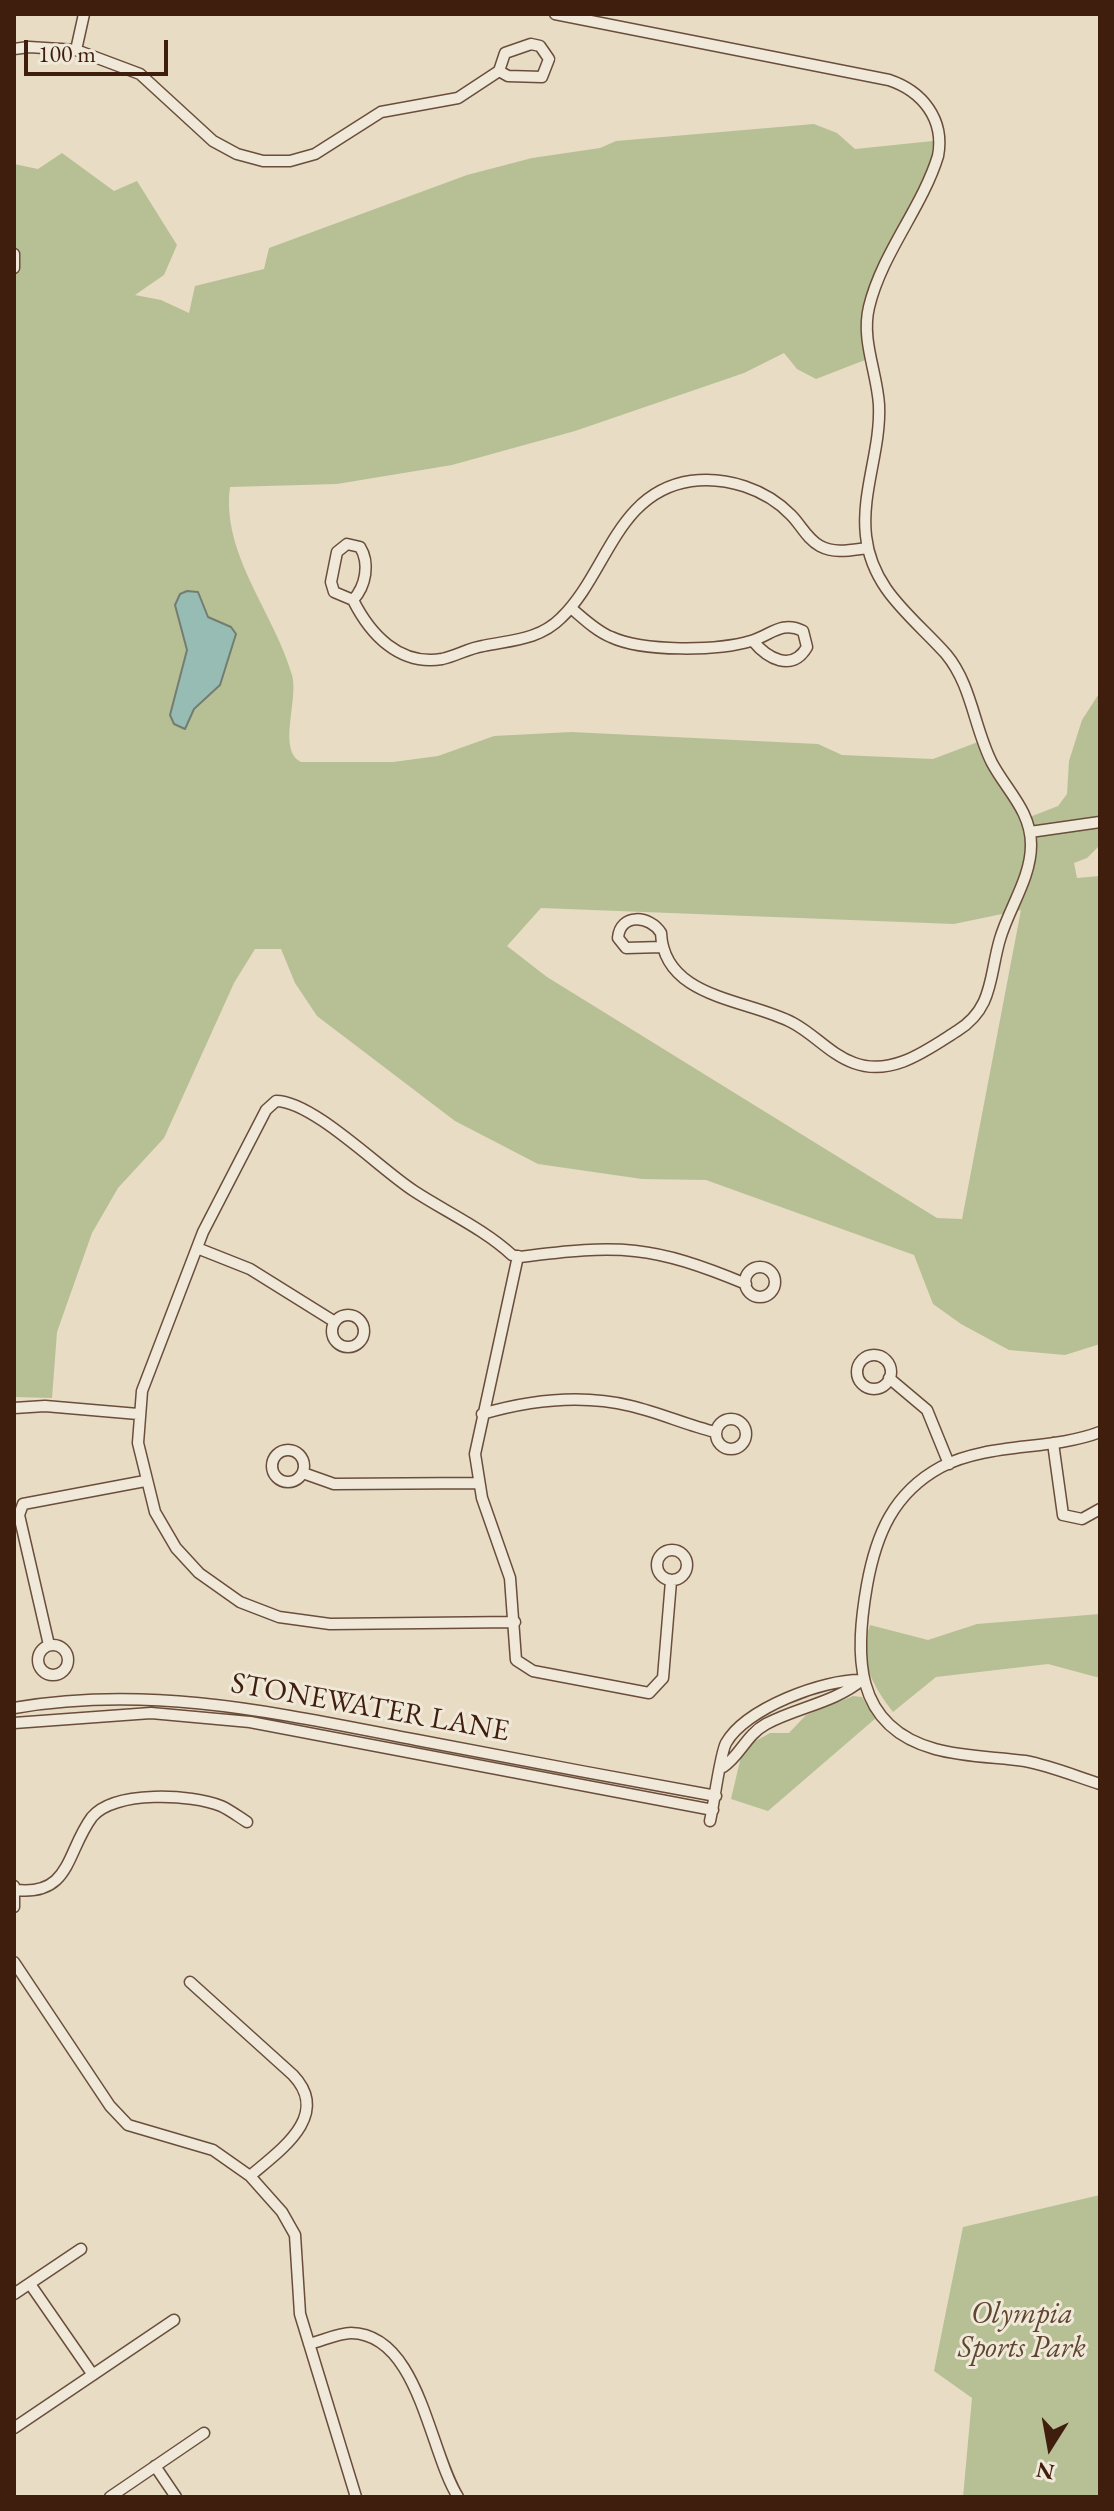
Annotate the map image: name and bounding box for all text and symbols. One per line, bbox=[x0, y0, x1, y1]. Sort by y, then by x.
scale bar bbox=[28, 24, 172, 74]
text: 100 m bbox=[38, 38, 96, 69]
street label: STONEWATER LANE bbox=[228, 1666, 512, 1750]
park label: Olympia Sports Park bbox=[958, 2297, 1086, 2368]
north arrow bbox=[1010, 2407, 1090, 2487]
text: N bbox=[1034, 2455, 1057, 2487]

